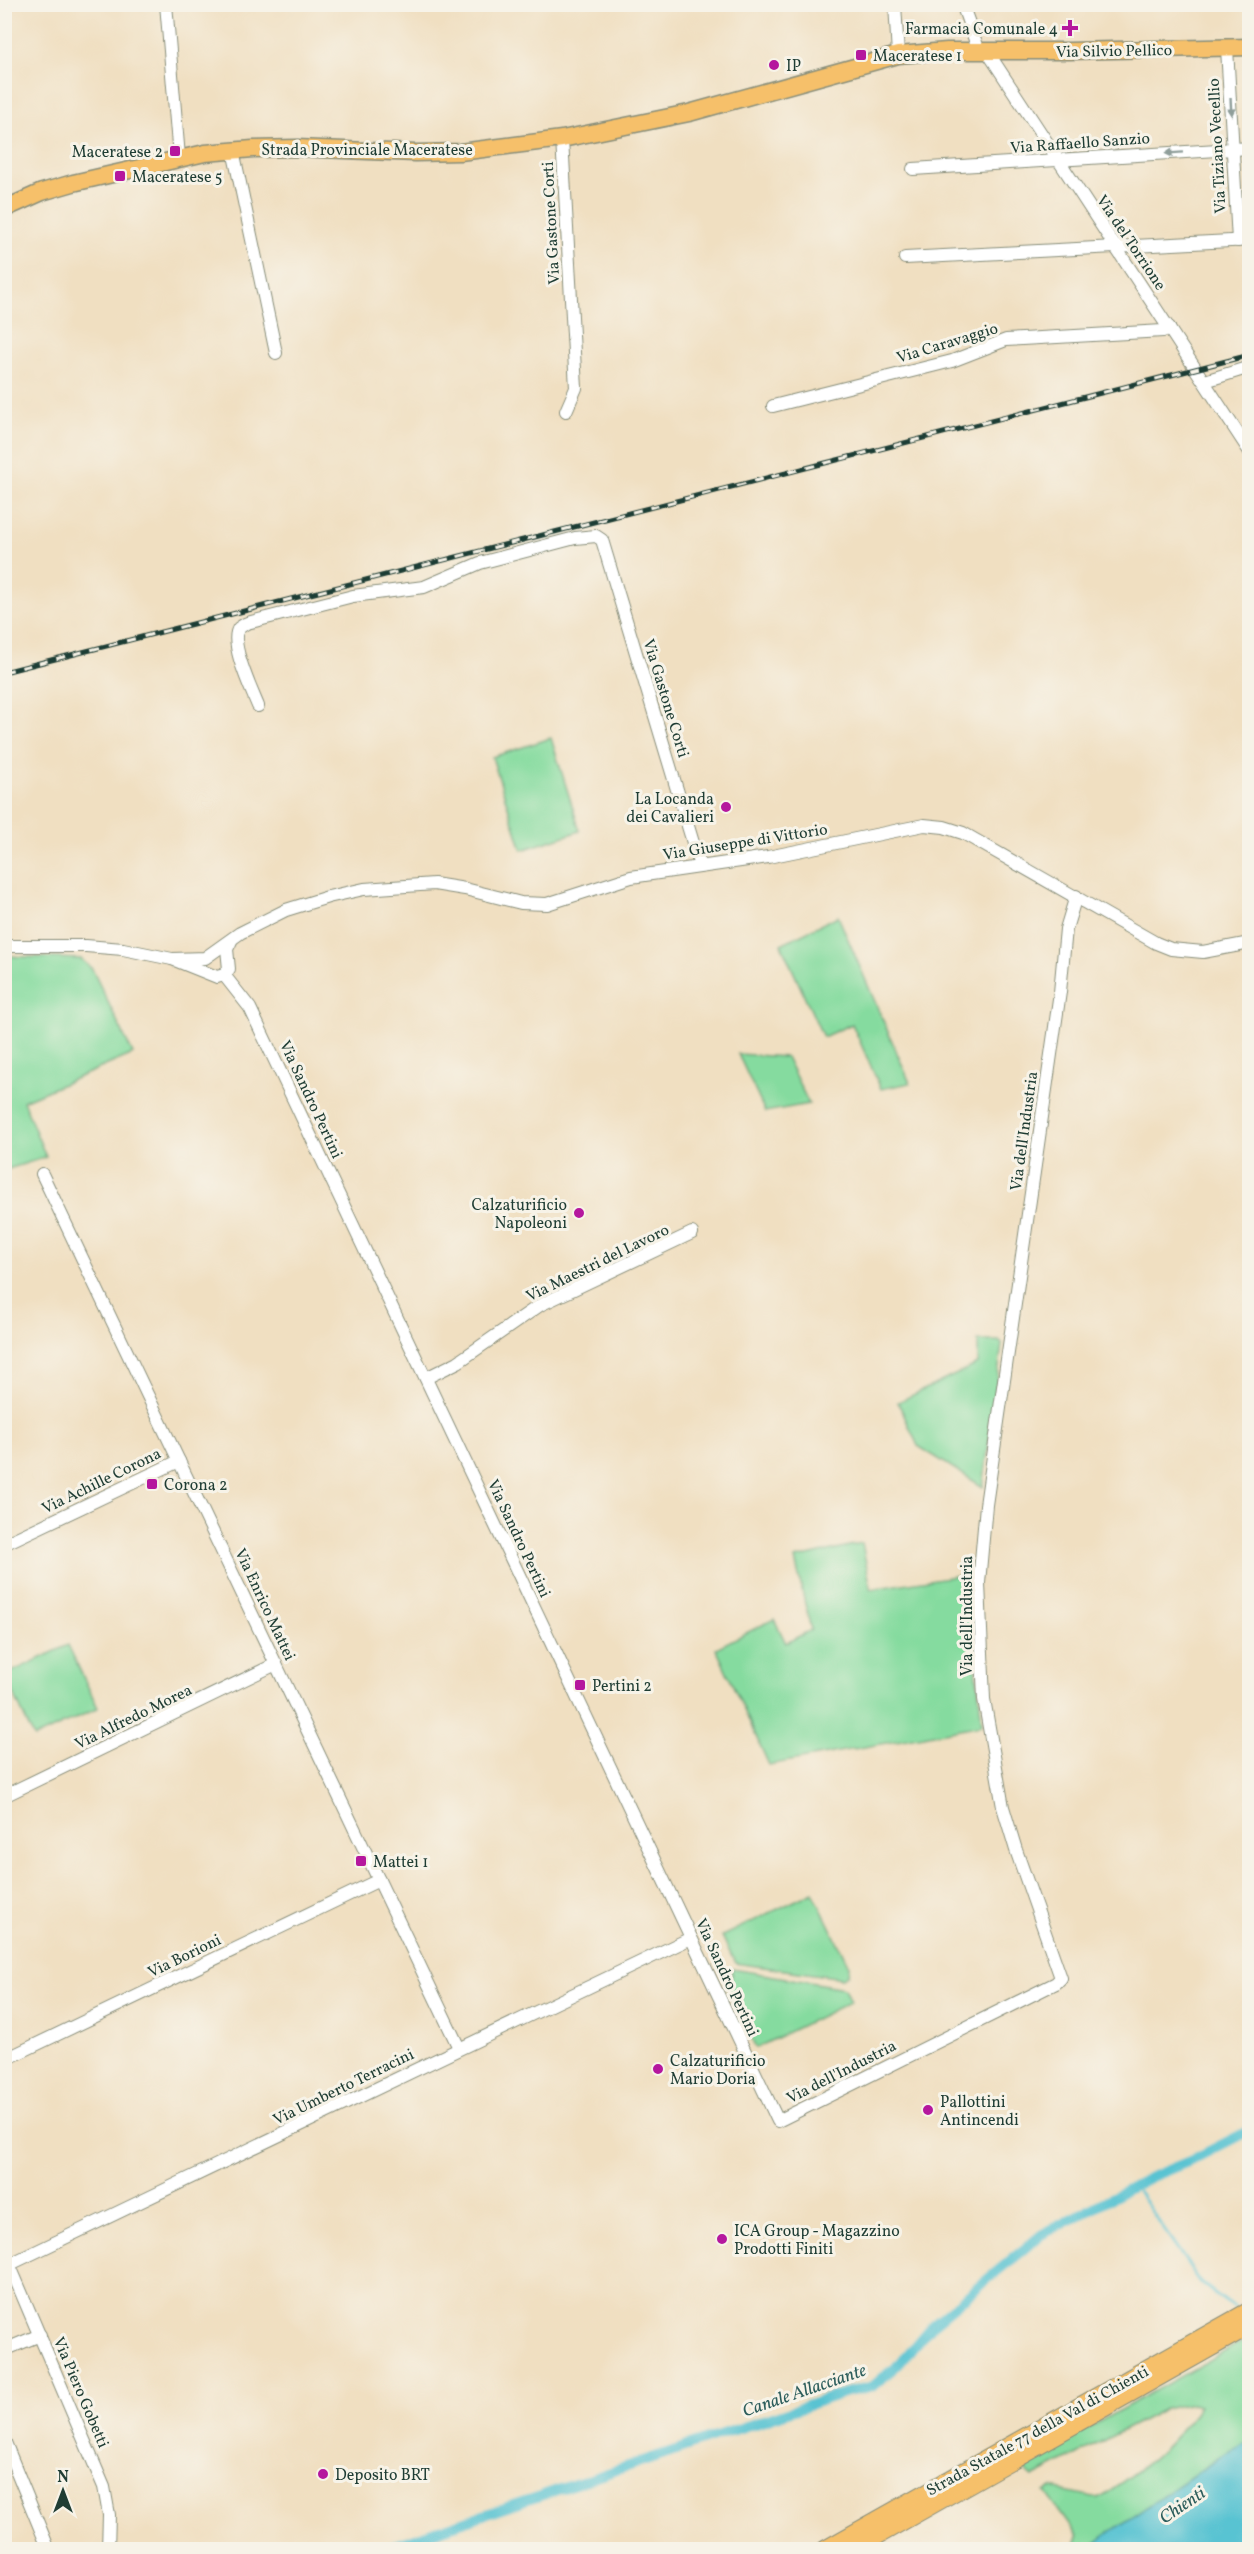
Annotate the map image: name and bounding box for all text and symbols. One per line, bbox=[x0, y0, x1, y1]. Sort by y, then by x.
place label: Farmacia Comunale 4 bbox=[905, 19, 1058, 41]
marker: Farmacia Comunale 4 bbox=[1063, 21, 1077, 35]
street label: Via Silvio Pellico bbox=[1056, 40, 1172, 64]
place label: Maceratese 1 bbox=[873, 46, 962, 68]
marker: Maceratese 1 bbox=[854, 48, 868, 62]
place label: IP bbox=[786, 56, 801, 78]
marker: IP bbox=[767, 58, 781, 72]
street label: Via Tiziano Vecellio bbox=[1203, 78, 1233, 214]
one-way arrow bbox=[1226, 97, 1235, 116]
street label: Via Raffaello Sanzio bbox=[1009, 128, 1151, 160]
street label: Strada Provinciale Maceratese bbox=[261, 140, 473, 162]
place label: Maceratese 2 bbox=[72, 142, 163, 164]
marker: Maceratese 2 bbox=[168, 144, 182, 158]
one-way arrow bbox=[1165, 148, 1184, 158]
street label: Via Gastone Corti bbox=[538, 161, 566, 285]
place label: Maceratese 5 bbox=[132, 167, 222, 189]
marker: Maceratese 5 bbox=[113, 169, 127, 183]
street label: Via del Torrione bbox=[1090, 191, 1170, 295]
street label: Via Caravaggio bbox=[894, 318, 1001, 370]
street label: Via Gastone Corti bbox=[637, 637, 694, 761]
place label: La Locanda dei Cavalieri bbox=[626, 789, 714, 829]
marker: La Locanda dei Cavalieri bbox=[719, 800, 733, 814]
street label: Via Giuseppe di Vittorio bbox=[661, 819, 829, 867]
street label: Via Sandro Pertini bbox=[273, 1037, 347, 1163]
street label: Via dell'Industria bbox=[1006, 1070, 1044, 1193]
place label: Calzaturificio Napoleoni bbox=[471, 1195, 567, 1235]
marker: Calzaturificio Napoleoni bbox=[572, 1206, 586, 1220]
street label: Via Maestri del Lavoro bbox=[523, 1220, 673, 1308]
street label: Via Achille Corona bbox=[39, 1443, 165, 1520]
place label: Corona 2 bbox=[164, 1475, 228, 1497]
street label: Via Sandro Pertini bbox=[481, 1476, 555, 1602]
marker: Corona 2 bbox=[145, 1477, 159, 1491]
street label: Via Enrico Mattei bbox=[229, 1545, 300, 1665]
street label: Via dell'Industria bbox=[957, 1556, 979, 1676]
place label: Pertini 2 bbox=[592, 1676, 652, 1698]
marker: Pertini 2 bbox=[573, 1678, 587, 1692]
street label: Via Alfredo Morea bbox=[72, 1680, 196, 1756]
place label: Mattei 1 bbox=[373, 1852, 428, 1874]
marker: Mattei 1 bbox=[354, 1854, 368, 1868]
street label: Via Sandro Pertini bbox=[689, 1915, 763, 2041]
street label: Via Borioni bbox=[145, 1930, 225, 1984]
street label: Via dell'Industria bbox=[783, 2036, 901, 2110]
street label: Via Umberto Terracini bbox=[270, 2044, 418, 2132]
place label: Calzaturificio Mario Doria bbox=[670, 2051, 766, 2091]
marker: Calzaturificio Mario Doria bbox=[651, 2062, 665, 2076]
place label: Pallottini Antincendi bbox=[940, 2092, 1019, 2132]
marker: Pallottini Antincendi bbox=[921, 2103, 935, 2117]
place label: ICA Group - Magazzino Prodotti Finiti bbox=[734, 2221, 900, 2261]
marker: ICA Group - Magazzino Prodotti Finiti bbox=[715, 2232, 729, 2246]
street label: Via Piero Gobetti bbox=[47, 2334, 114, 2452]
water label: Canale Allacciante bbox=[739, 2358, 870, 2424]
street label: Strada Statale 77 della Val di Chienti bbox=[923, 2361, 1153, 2502]
north arrow bbox=[33, 2461, 93, 2521]
place label: Deposito BRT bbox=[335, 2465, 430, 2487]
text: N bbox=[57, 2467, 69, 2489]
marker: Deposito BRT bbox=[316, 2467, 330, 2481]
water label: Chienti bbox=[1155, 2481, 1211, 2531]

